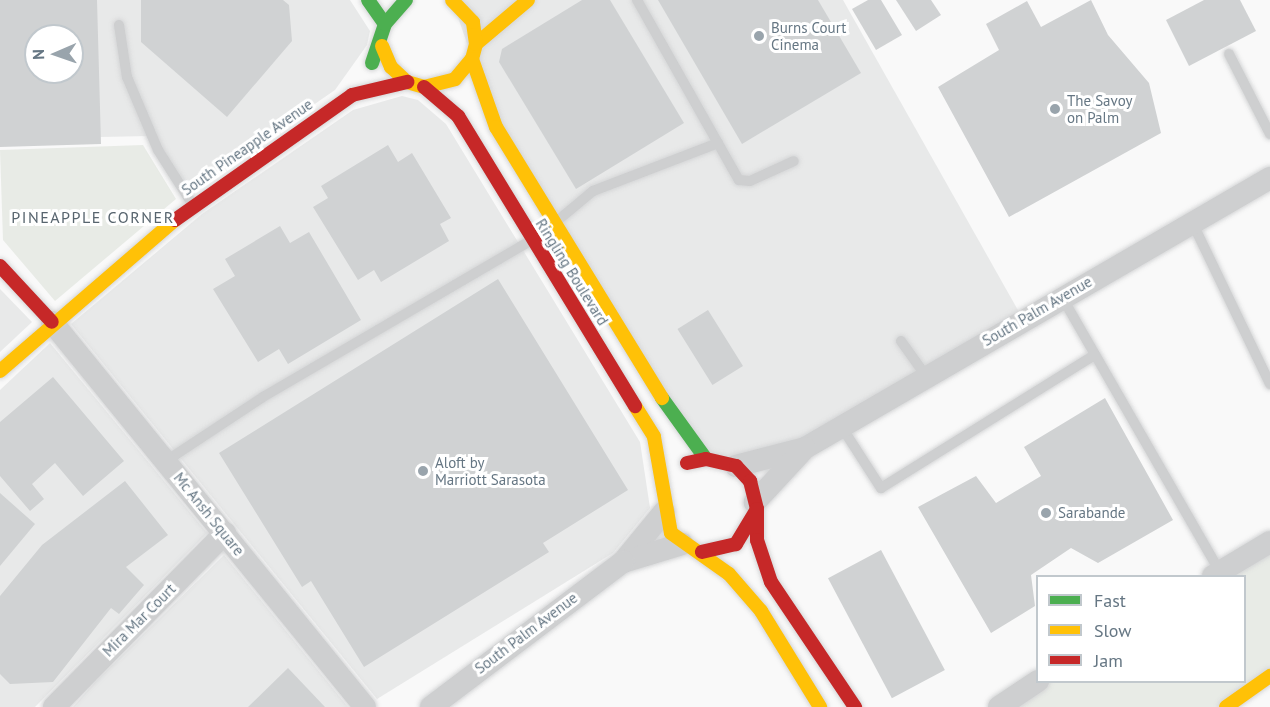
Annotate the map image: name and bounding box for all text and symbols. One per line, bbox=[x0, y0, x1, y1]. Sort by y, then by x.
place label: Burns Court Cinema bbox=[771, 18, 846, 53]
north arrow bbox=[24, 24, 84, 84]
marker: Burns Court Cinema bbox=[752, 29, 766, 43]
text: N bbox=[28, 49, 48, 60]
place label: The Savoy on Palm bbox=[1067, 91, 1132, 126]
street label: South Pineapple Avenue bbox=[178, 95, 316, 199]
marker: The Savoy on Palm bbox=[1048, 102, 1062, 116]
district label: PINEAPPLE CORNER bbox=[11, 207, 175, 227]
street label: Ringling Boulevard bbox=[532, 215, 612, 329]
street label: South Palm Avenue bbox=[979, 272, 1095, 350]
place label: Aloft by Marriott Sarasota bbox=[435, 453, 546, 488]
marker: Aloft by Marriott Sarasota bbox=[416, 464, 430, 478]
street label: Mc Ansh Square bbox=[170, 469, 248, 559]
place label: Sarabande bbox=[1058, 504, 1125, 522]
marker: Sarabande bbox=[1039, 506, 1053, 520]
legend bbox=[1036, 575, 1246, 683]
street label: Mira Mar Court bbox=[99, 580, 179, 660]
street label: South Palm Avenue bbox=[471, 588, 581, 678]
text: Fast bbox=[1094, 589, 1126, 612]
text: Slow bbox=[1094, 619, 1132, 642]
text: Jam bbox=[1094, 649, 1123, 672]

